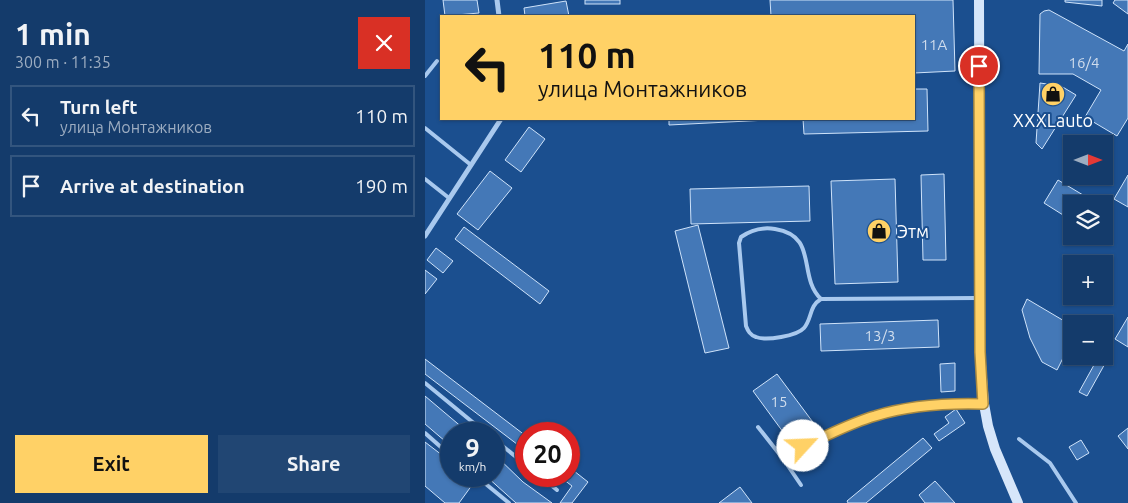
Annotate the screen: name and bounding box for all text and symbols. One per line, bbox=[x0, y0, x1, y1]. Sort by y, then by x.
text: 1 min bbox=[15, 17, 91, 51]
button: close bbox=[358, 17, 410, 69]
icon: left bbox=[455, 35, 520, 100]
text: 110 m bbox=[538, 35, 636, 75]
house number: 11А bbox=[921, 36, 948, 53]
pin bbox=[958, 45, 1000, 87]
icon: arrive bbox=[965, 52, 993, 80]
text: 300 m · 11:35 bbox=[15, 53, 111, 71]
house number: 16/4 bbox=[1069, 54, 1099, 71]
text: улица Монтажников bbox=[538, 76, 747, 101]
shop icon: XXXLauto bbox=[1040, 81, 1066, 107]
text: Turn left bbox=[60, 96, 138, 118]
icon: left bbox=[17, 102, 45, 130]
text: 110 m bbox=[355, 105, 408, 127]
place label: XXXLauto bbox=[1013, 110, 1093, 130]
text: улица Монтажников bbox=[60, 118, 212, 136]
north arrow bbox=[1063, 135, 1113, 185]
map controls bbox=[1063, 135, 1113, 365]
icon: arrive bbox=[17, 172, 45, 200]
text: Arrive at destination bbox=[60, 175, 245, 197]
text: 190 m bbox=[355, 175, 408, 197]
button: layers bbox=[1063, 195, 1113, 245]
shop icon: Этм bbox=[866, 218, 892, 244]
place label: Этм bbox=[897, 221, 929, 241]
button: + bbox=[1063, 255, 1113, 305]
button: − bbox=[1063, 315, 1113, 365]
house number: 13/3 bbox=[865, 327, 895, 344]
house number: 15 bbox=[771, 393, 787, 410]
position arrow bbox=[776, 419, 828, 471]
speed limit sign: 20 bbox=[515, 422, 580, 487]
text: 9 bbox=[465, 434, 480, 462]
button: Exit bbox=[15, 435, 208, 493]
button: Share bbox=[218, 435, 410, 493]
text: km/h bbox=[459, 460, 486, 473]

